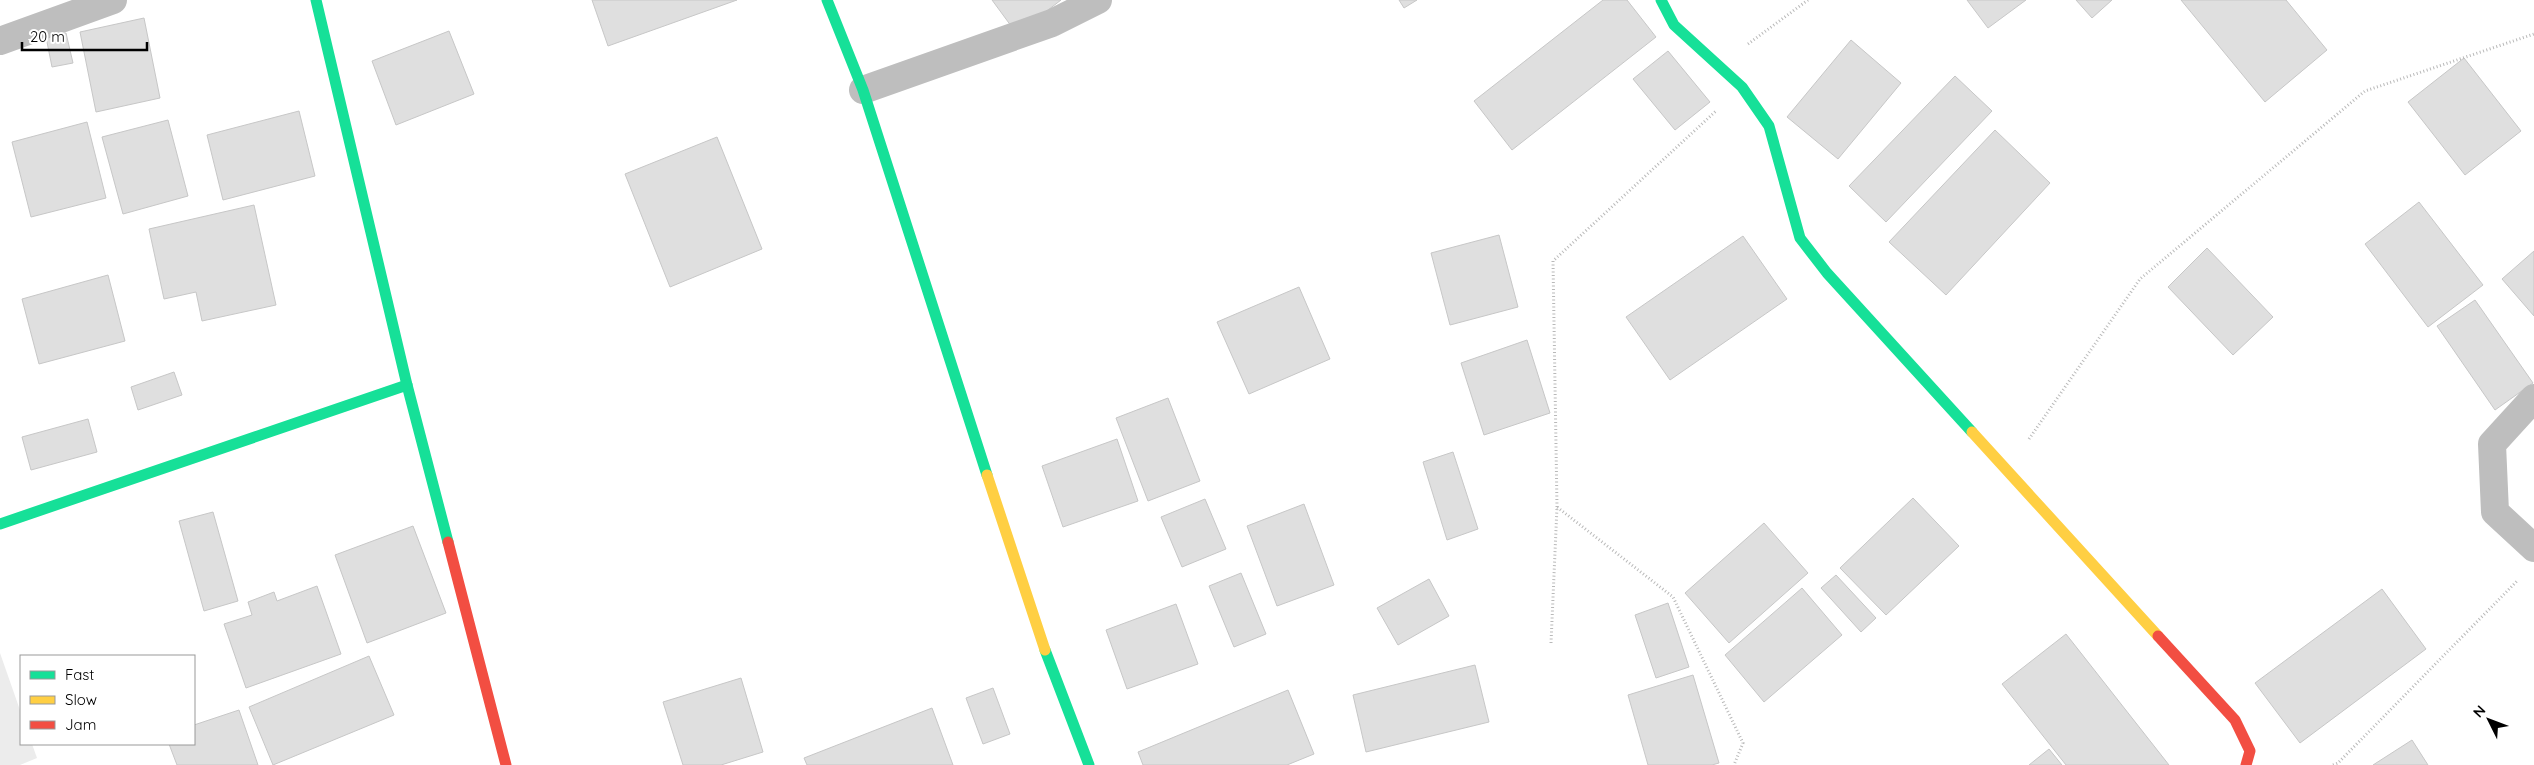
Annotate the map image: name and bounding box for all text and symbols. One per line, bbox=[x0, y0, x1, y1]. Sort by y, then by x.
scale bar bbox=[22, 20, 148, 52]
text: 20 m bbox=[30, 27, 65, 46]
legend bbox=[20, 655, 195, 745]
text: Fast bbox=[65, 665, 94, 684]
text: Slow bbox=[65, 690, 97, 709]
north arrow bbox=[2464, 695, 2514, 745]
text: N bbox=[2469, 701, 2489, 721]
text: Jam bbox=[65, 715, 96, 734]

